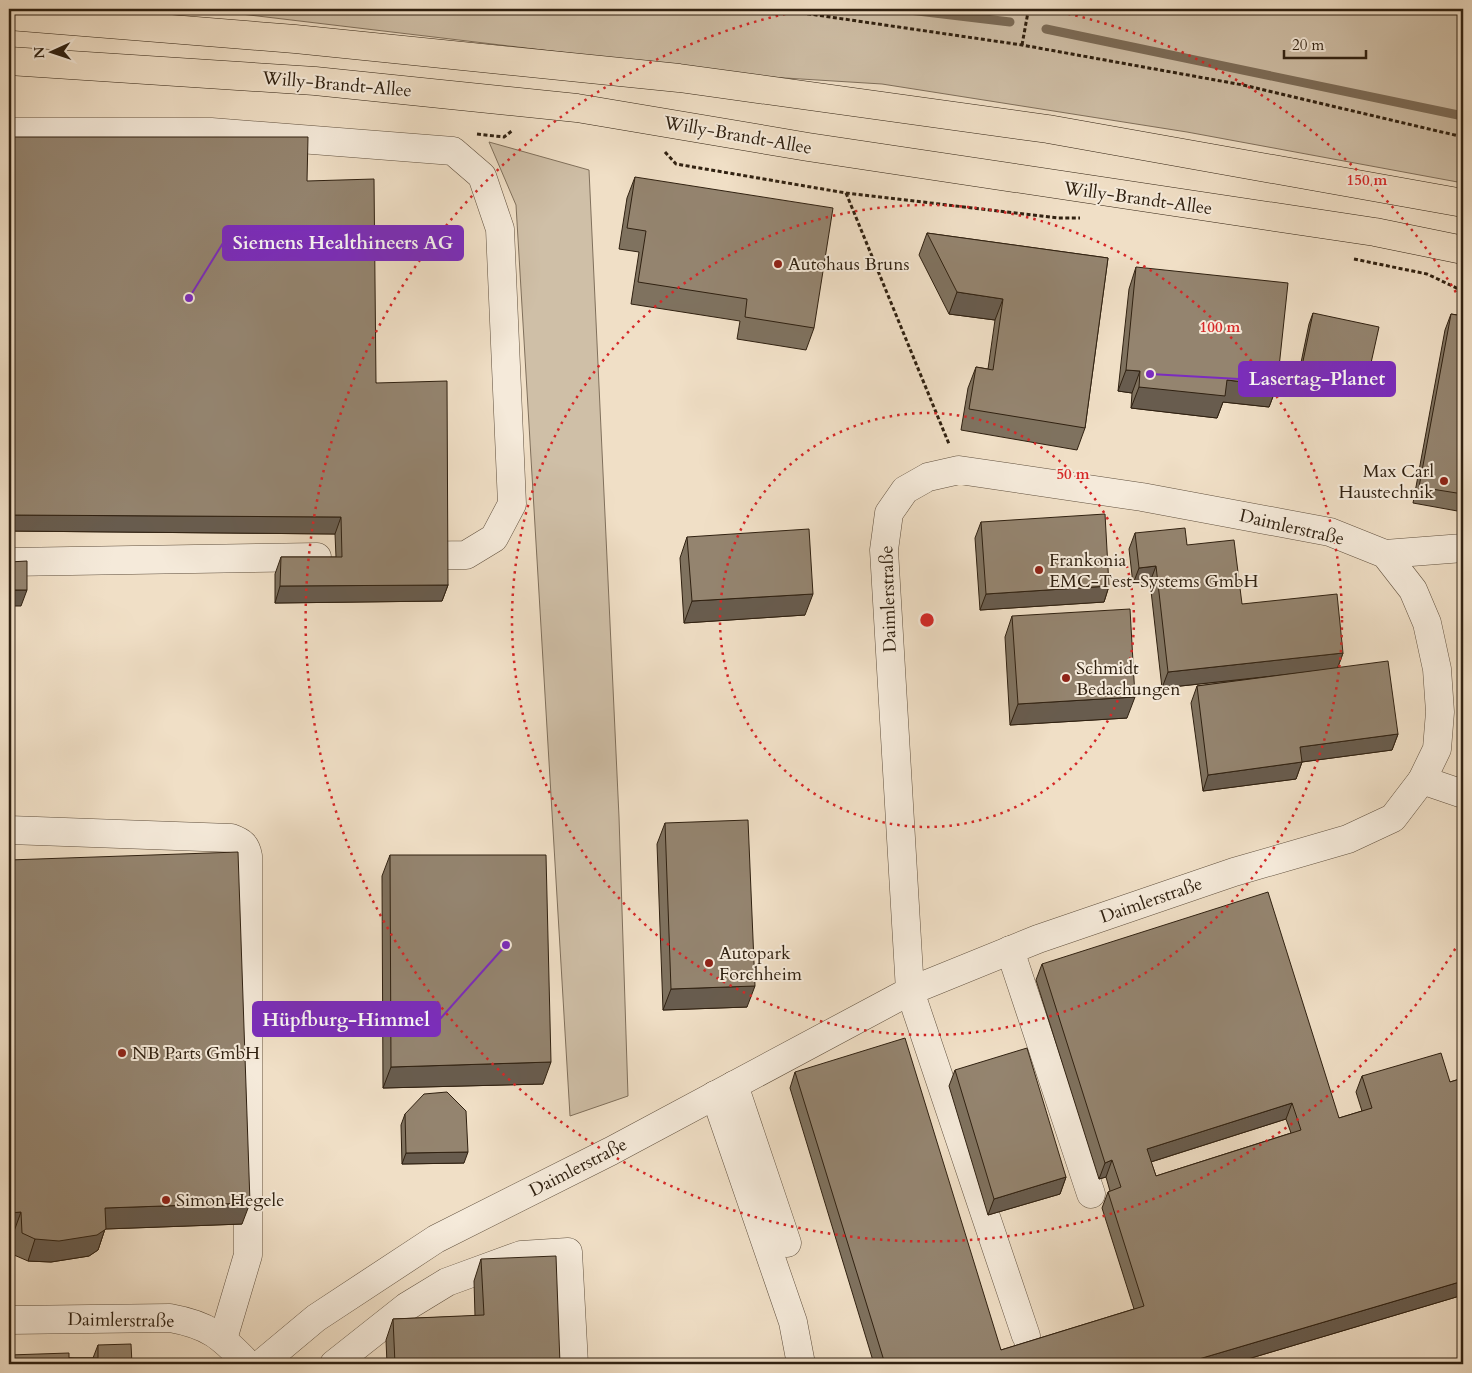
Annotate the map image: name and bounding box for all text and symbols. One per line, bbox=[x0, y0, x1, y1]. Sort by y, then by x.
north arrow bbox=[28, 28, 78, 78]
scale bar bbox=[1284, 28, 1367, 60]
text: 20 m bbox=[1292, 35, 1324, 55]
text: N bbox=[30, 46, 49, 59]
street label: Willy-Brandt-Allee bbox=[260, 65, 413, 103]
street label: Willy-Brandt-Allee bbox=[661, 110, 814, 161]
text: 150 m bbox=[1347, 170, 1388, 190]
street label: Willy-Brandt-Allee bbox=[1061, 176, 1214, 221]
callout: Siemens Healthineers AG bbox=[223, 226, 463, 260]
text: Siemens Healthineers AG bbox=[233, 230, 453, 256]
place label: Autohaus Bruns bbox=[788, 252, 909, 277]
marker: Autohaus Bruns bbox=[772, 258, 784, 270]
text: 100 m bbox=[1200, 317, 1241, 337]
callout: Lasertag-Planet bbox=[1239, 362, 1395, 396]
text: Lasertag-Planet bbox=[1249, 366, 1386, 392]
place label: Max Carl Haustechnik bbox=[1338, 459, 1434, 505]
text: 50 m bbox=[1056, 464, 1090, 484]
marker: Max Carl Haustechnik bbox=[1438, 475, 1450, 487]
street label: Daimlerstraße bbox=[1237, 503, 1347, 552]
street label: Daimlerstraße bbox=[874, 545, 903, 653]
place label: Frankonia EMC-Test-Systems GmbH bbox=[1049, 548, 1259, 594]
marker: Frankonia EMC-Test-Systems GmbH bbox=[1033, 564, 1045, 576]
centre of rings bbox=[918, 611, 936, 629]
place label: Schmidt Bedachungen bbox=[1076, 656, 1181, 702]
marker: Schmidt Bedachungen bbox=[1060, 672, 1072, 684]
street label: Daimlerstraße bbox=[1097, 871, 1206, 930]
place label: Autopark Forchheim bbox=[719, 941, 803, 987]
marker: Autopark Forchheim bbox=[703, 957, 715, 969]
callout: Hüpfburg-Himmel bbox=[253, 1002, 440, 1036]
text: Hüpfburg-Himmel bbox=[262, 1007, 430, 1033]
place label: NB Parts GmbH bbox=[132, 1041, 260, 1066]
marker: NB Parts GmbH bbox=[116, 1047, 128, 1059]
street label: Daimlerstraße bbox=[525, 1132, 632, 1203]
place label: Simon Hegele bbox=[176, 1188, 284, 1213]
marker: Simon Hegele bbox=[160, 1194, 172, 1206]
street label: Daimlerstraße bbox=[67, 1307, 175, 1334]

